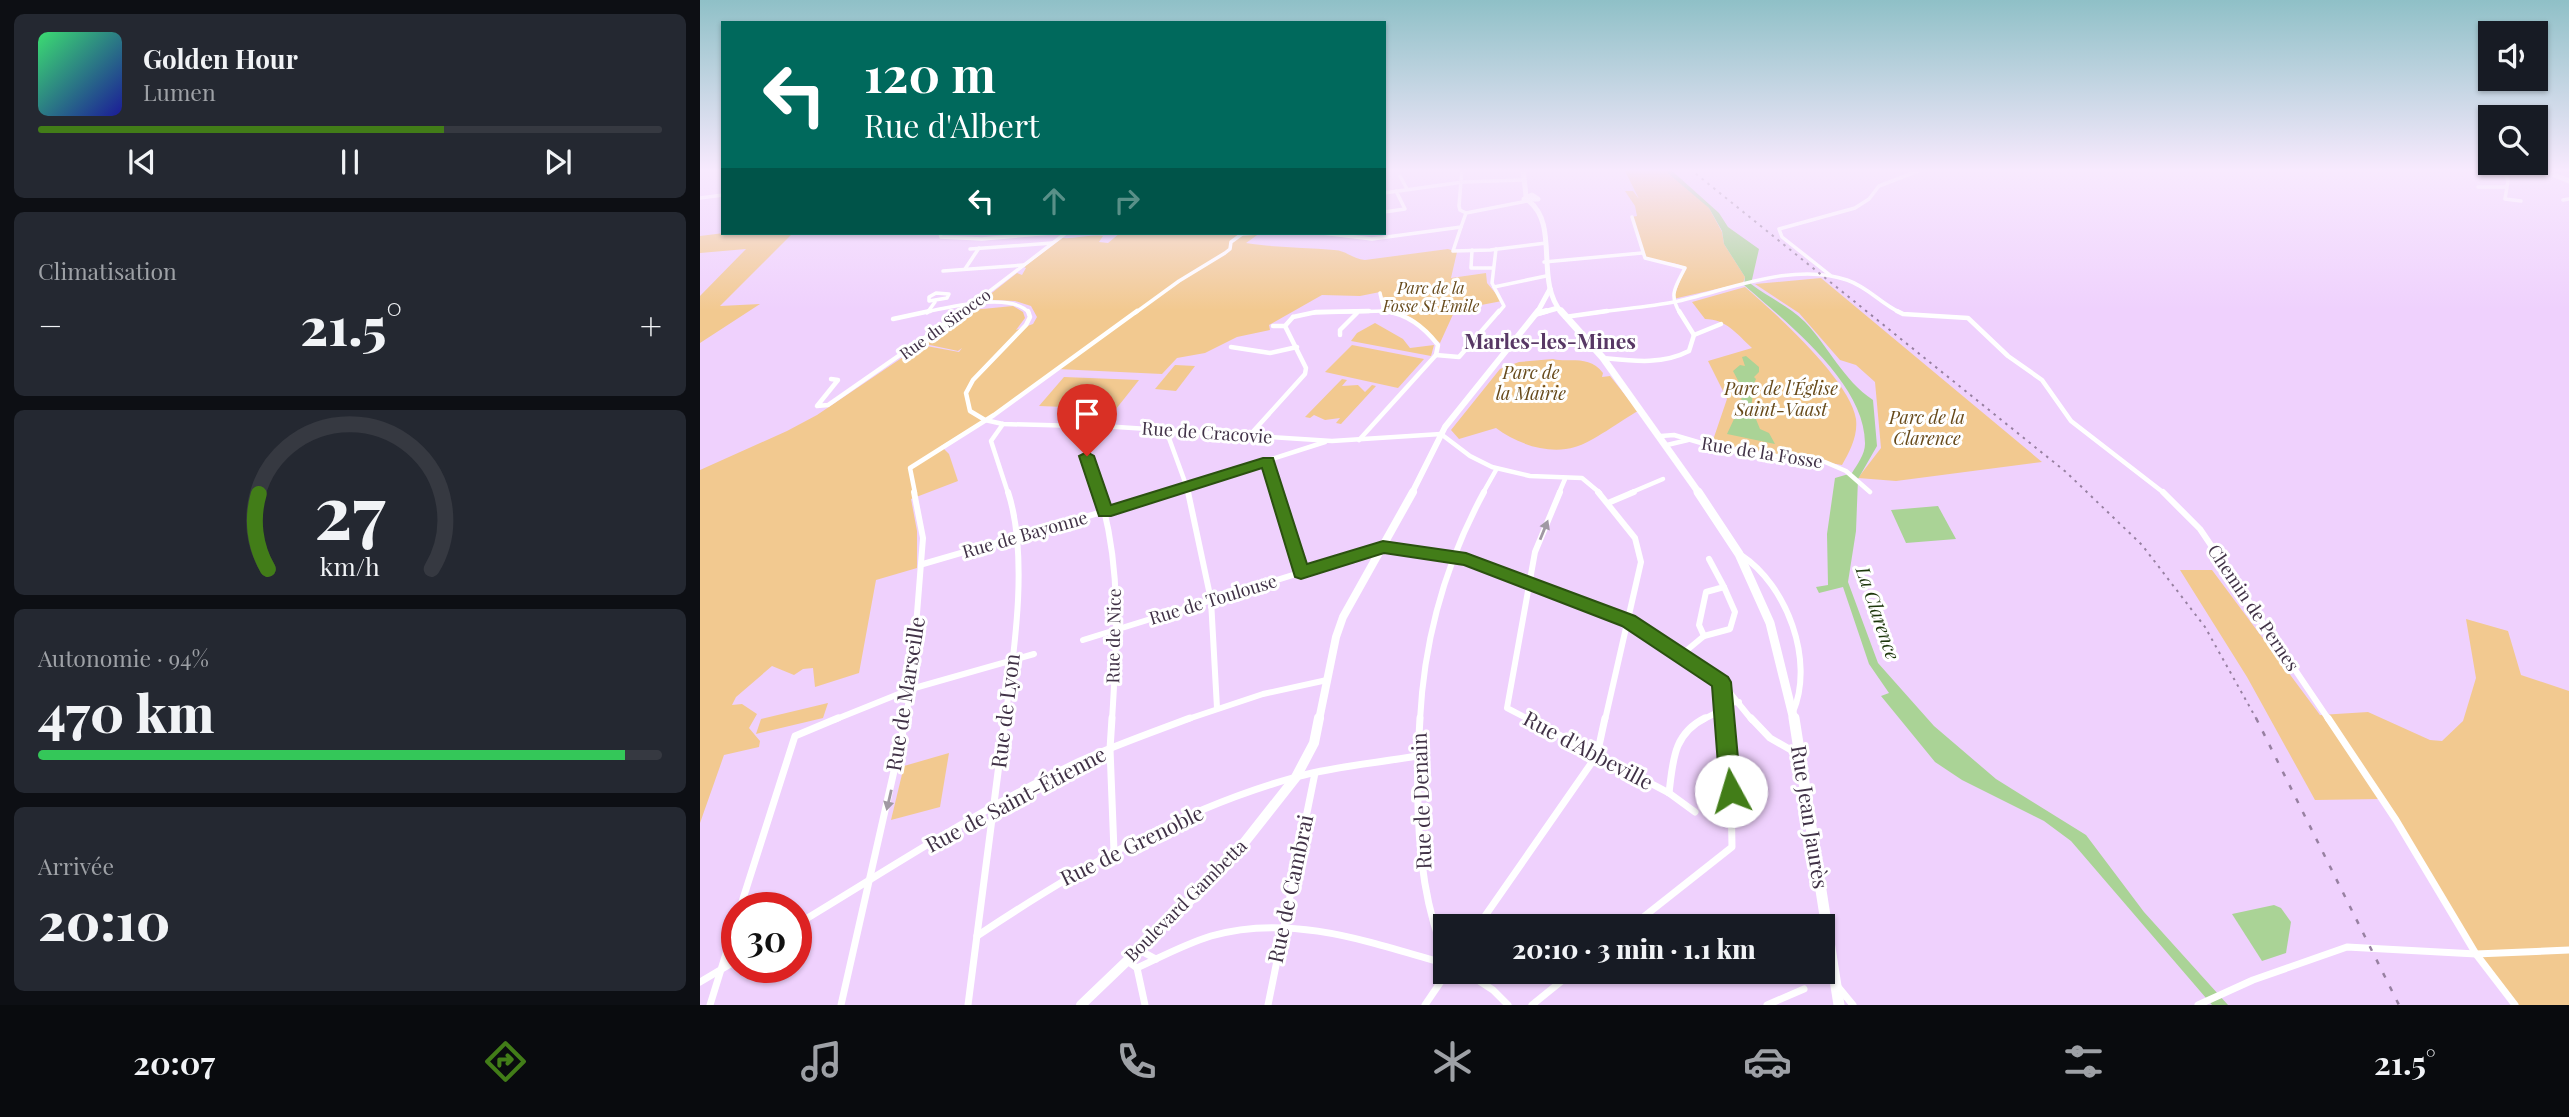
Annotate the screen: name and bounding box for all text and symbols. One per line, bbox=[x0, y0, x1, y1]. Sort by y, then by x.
map controls bbox=[2478, 21, 2548, 175]
button: sound bbox=[2478, 21, 2548, 91]
text: 120 m bbox=[864, 40, 996, 105]
text: Golden Hour bbox=[143, 41, 298, 76]
icon: left bbox=[749, 49, 840, 140]
text: Lumen bbox=[143, 76, 216, 107]
text: Rue d'Albert bbox=[864, 103, 1040, 146]
button: search bbox=[2478, 105, 2548, 175]
icon: previous bbox=[123, 143, 161, 181]
icon: pause bbox=[331, 143, 369, 181]
icon: next bbox=[539, 143, 577, 181]
icon: left bbox=[962, 182, 1000, 220]
icon: ahead bbox=[1035, 182, 1073, 220]
icon: right bbox=[1108, 182, 1146, 220]
text: Climatisation bbox=[38, 255, 177, 286]
park label: Parc de la Fosse St Emile bbox=[1382, 277, 1479, 316]
street label: Rue du Sirocco bbox=[895, 283, 995, 364]
text: 21.5° bbox=[300, 290, 402, 359]
text: − bbox=[38, 299, 63, 350]
text: + bbox=[640, 299, 662, 350]
district label: Marles-les-Mines bbox=[1464, 326, 1636, 354]
park label: Parc de la Mairie bbox=[1496, 360, 1566, 405]
park label: Parc de l'Église Saint-Vaast bbox=[1723, 376, 1838, 421]
pin bbox=[1057, 384, 1117, 456]
icon: arrive bbox=[1068, 395, 1106, 433]
park label: Parc de la Clarence bbox=[1888, 405, 1965, 450]
street label: Rue de Cracovie bbox=[1141, 415, 1273, 449]
street label: Rue de la Fosse bbox=[1700, 431, 1825, 473]
text: 27 bbox=[314, 460, 386, 557]
street label: Rue de Bayonne bbox=[959, 505, 1090, 563]
one-way arrow bbox=[1539, 520, 1550, 541]
street label: Chemin de Pernes bbox=[2203, 539, 2305, 675]
text: km/h bbox=[320, 548, 380, 581]
water label: La Clarence bbox=[1851, 562, 1907, 663]
street label: Rue de Toulouse bbox=[1146, 568, 1280, 630]
street label: Rue de Nice bbox=[1100, 588, 1126, 684]
street label: Rue de Marseille bbox=[878, 614, 930, 773]
text: Autonomie · 94% bbox=[38, 642, 209, 673]
street label: Rue de Lyon bbox=[983, 651, 1025, 770]
text: 470 km bbox=[38, 677, 214, 746]
street label: Rue d'Abbeville bbox=[1519, 703, 1659, 795]
street label: Rue de Denain bbox=[1404, 732, 1436, 870]
street label: Rue de Saint-Étienne bbox=[920, 739, 1110, 858]
street label: Rue Jean Jaurès bbox=[1786, 743, 1836, 890]
position arrow bbox=[1694, 754, 1768, 828]
one-way arrow bbox=[883, 789, 894, 811]
street label: Rue de Grenoble bbox=[1055, 797, 1207, 891]
street label: Rue de Cambrai bbox=[1260, 812, 1318, 965]
street label: Boulevard Gambetta bbox=[1119, 834, 1252, 967]
text: Arrivée bbox=[38, 850, 114, 881]
text: 20:10 bbox=[38, 885, 170, 954]
speed limit sign: 30 bbox=[721, 892, 812, 983]
text: 20:10 · 3 min · 1.1 km bbox=[1512, 931, 1756, 966]
icon: directions bbox=[481, 1037, 530, 1086]
icon: music bbox=[797, 1037, 846, 1086]
icon: phone bbox=[1112, 1037, 1161, 1086]
icon: climate bbox=[1428, 1037, 1477, 1086]
icon: car bbox=[1743, 1037, 1792, 1086]
icon: filters bbox=[2059, 1037, 2108, 1086]
text: 20:07 bbox=[133, 1040, 215, 1083]
text: 21.5° bbox=[2374, 1040, 2436, 1083]

